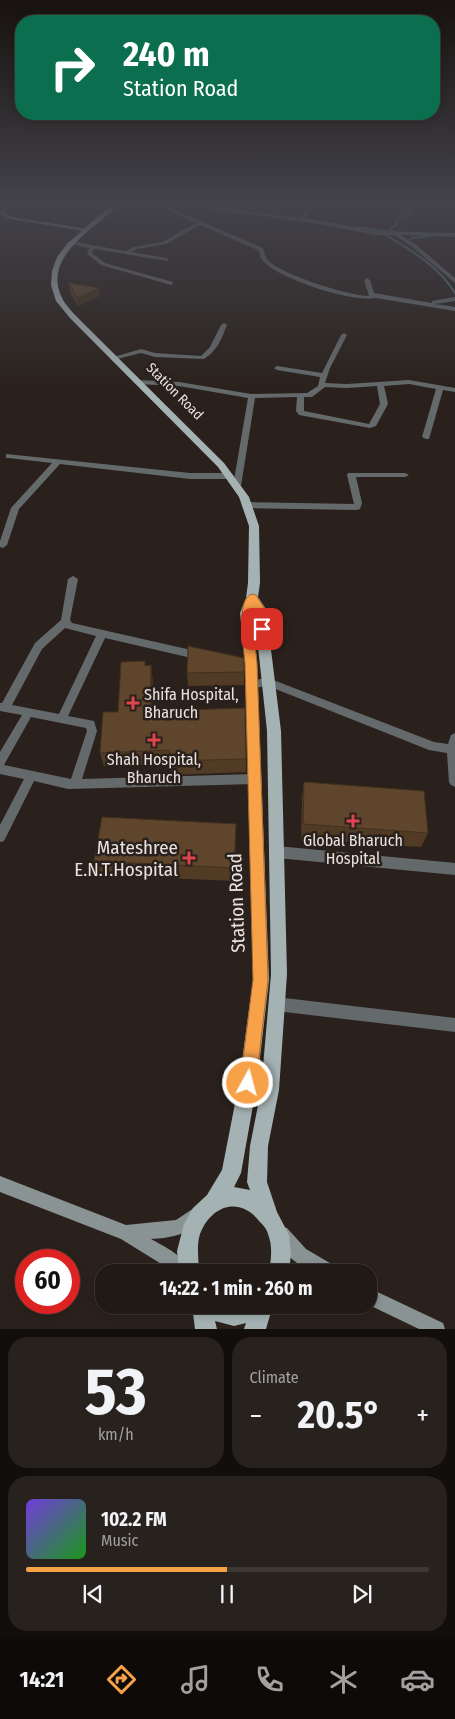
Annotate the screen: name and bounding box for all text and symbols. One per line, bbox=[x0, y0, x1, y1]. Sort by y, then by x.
text: 240 m bbox=[123, 33, 210, 75]
icon: right bbox=[40, 35, 105, 100]
text: Station Road bbox=[123, 75, 238, 102]
street label: Station Road bbox=[143, 359, 207, 423]
pin bbox=[241, 608, 283, 650]
icon: arrive bbox=[248, 615, 276, 643]
place label: Shifa Hospital, Bharuch bbox=[144, 685, 238, 722]
marker: Shifa Hospital, Bharuch bbox=[126, 696, 140, 710]
marker: Shah Hospital, Bharuch bbox=[147, 733, 161, 747]
place label: Shah Hospital, Bharuch bbox=[107, 750, 201, 787]
marker: Global Bharuch Hospital bbox=[346, 814, 360, 828]
place label: Global Bharuch Hospital bbox=[303, 831, 403, 868]
place label: Mateshree E.N.T.Hospital bbox=[74, 836, 178, 881]
marker: Mateshree E.N.T.Hospital bbox=[182, 851, 196, 865]
street label: Station Road bbox=[223, 853, 250, 953]
position arrow bbox=[221, 1056, 273, 1108]
speed limit sign: 60 bbox=[15, 1249, 80, 1314]
text: 14:22 · 1 min · 260 m bbox=[159, 1277, 313, 1300]
text: 53 bbox=[85, 1353, 147, 1431]
text: Climate bbox=[250, 1368, 299, 1387]
text: 20.5° bbox=[297, 1392, 381, 1438]
text: − bbox=[250, 1399, 262, 1432]
text: + bbox=[416, 1399, 429, 1432]
text: km/h bbox=[98, 1425, 134, 1444]
text: 102.2 FM bbox=[101, 1508, 167, 1531]
text: Music bbox=[101, 1531, 138, 1550]
icon: previous bbox=[79, 1580, 107, 1608]
icon: pause bbox=[213, 1580, 241, 1608]
icon: next bbox=[348, 1580, 376, 1608]
icon: directions bbox=[104, 1662, 139, 1697]
icon: music bbox=[178, 1662, 213, 1697]
icon: phone bbox=[252, 1662, 287, 1697]
icon: climate bbox=[326, 1662, 361, 1697]
icon: car bbox=[400, 1662, 435, 1697]
text: 14:21 bbox=[20, 1666, 64, 1693]

